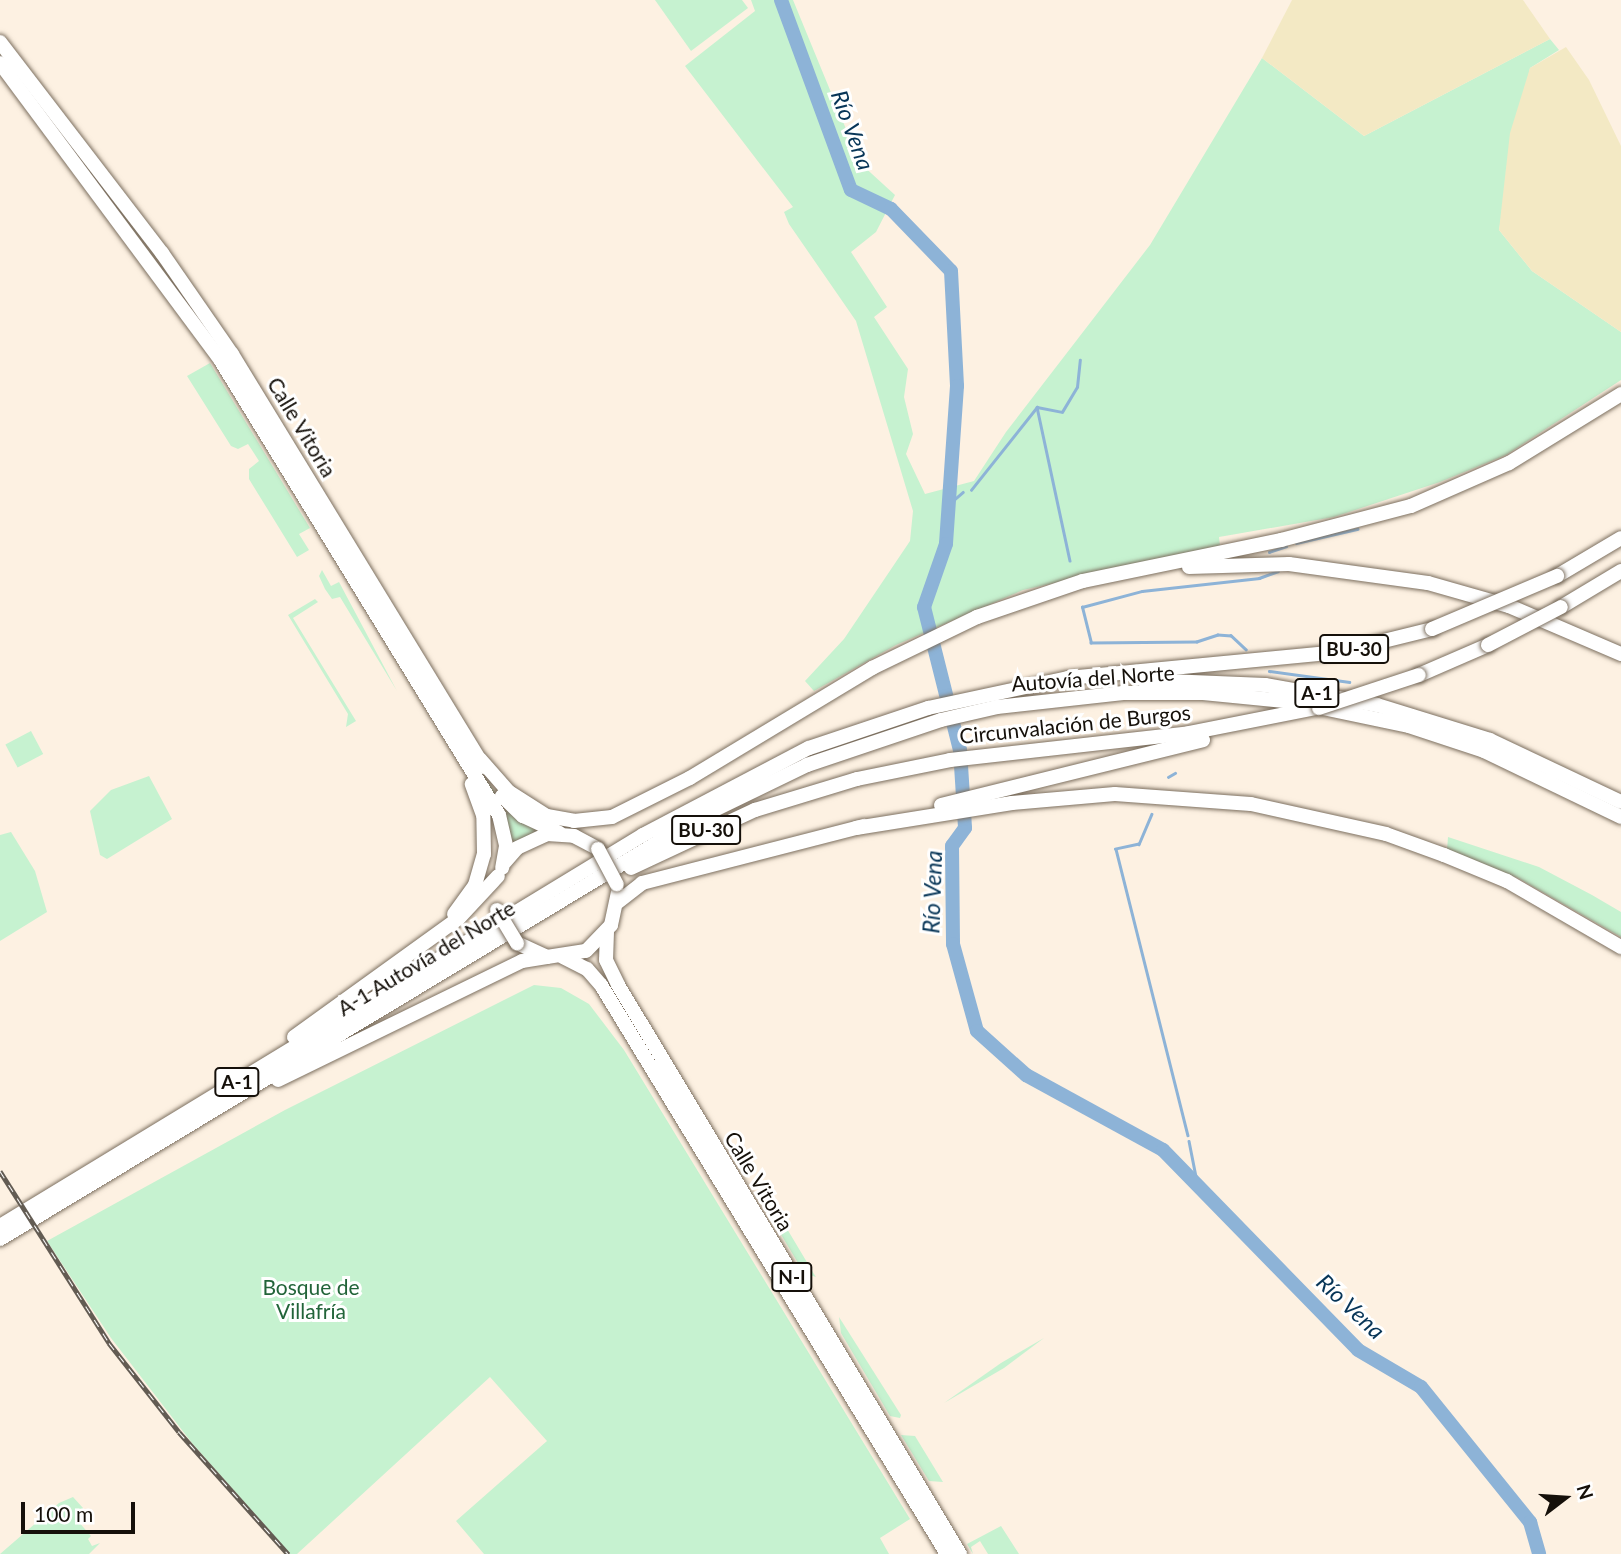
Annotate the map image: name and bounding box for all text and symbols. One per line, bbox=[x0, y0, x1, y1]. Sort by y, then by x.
water label: Río Vena bbox=[826, 86, 880, 174]
street label: Calle Vitoria bbox=[262, 372, 342, 482]
road number: BU-30 bbox=[1319, 634, 1389, 664]
street label: Autovía del Norte bbox=[1011, 660, 1175, 696]
road number: A-1 bbox=[1294, 678, 1340, 708]
street label: Circunvalación de Burgos bbox=[958, 699, 1192, 749]
road number: BU-30 bbox=[671, 814, 741, 846]
water label: Río Vena bbox=[917, 850, 947, 934]
street label: A-1 Autovía del Norte bbox=[333, 895, 519, 1021]
road number: A-1 bbox=[214, 1066, 260, 1098]
street label: Calle Vitoria bbox=[719, 1126, 799, 1236]
road number: N-I bbox=[771, 1261, 813, 1292]
water label: Río Vena bbox=[1311, 1267, 1391, 1345]
park label: Bosque de Villafría bbox=[262, 1274, 360, 1324]
north arrow bbox=[1530, 1463, 1600, 1533]
text: N bbox=[1572, 1481, 1599, 1502]
scale bar bbox=[24, 1488, 138, 1532]
text: 100 m bbox=[34, 1501, 93, 1526]

